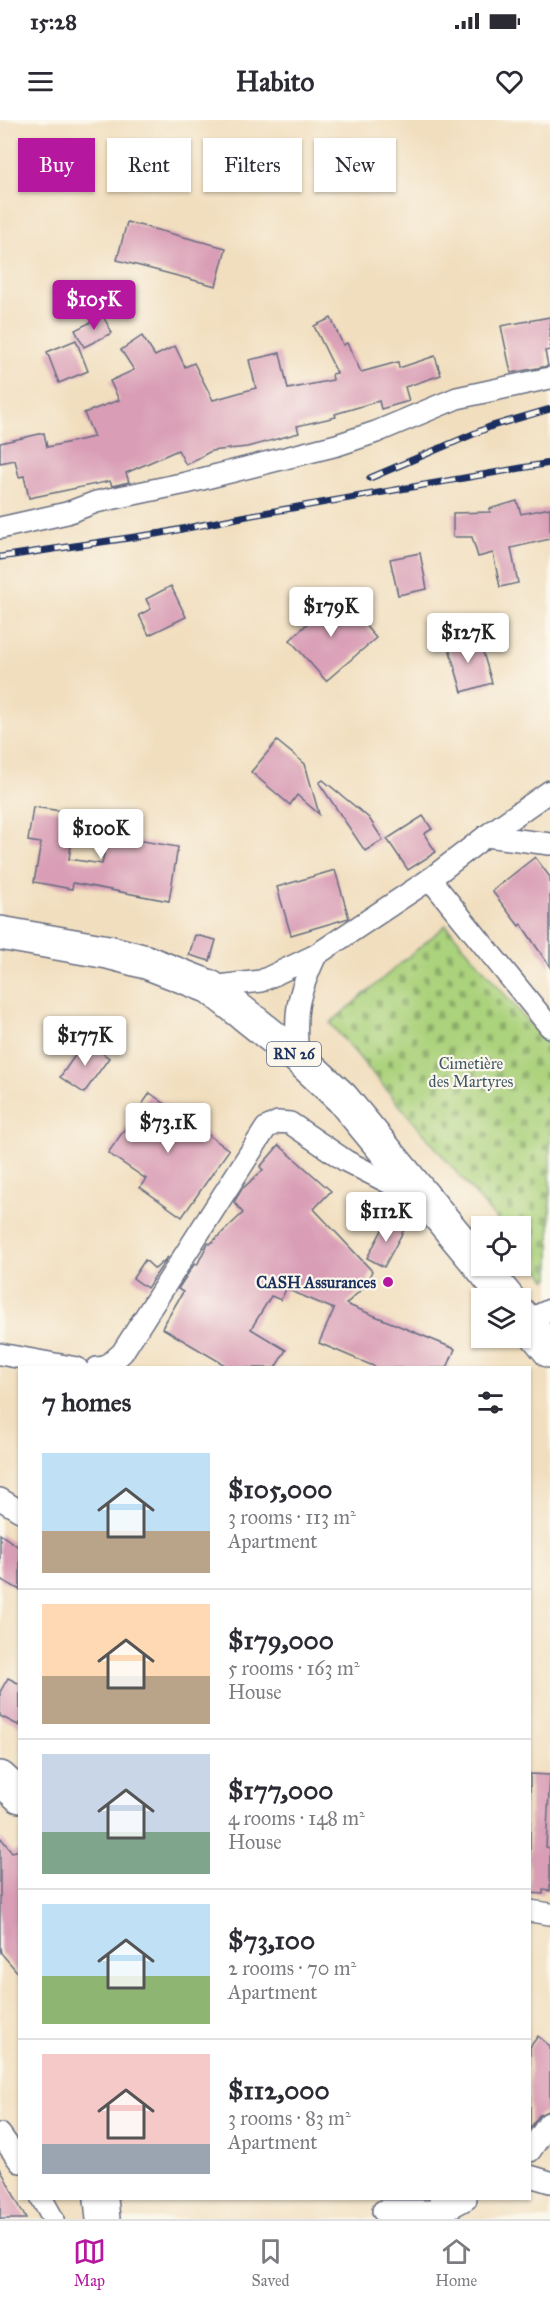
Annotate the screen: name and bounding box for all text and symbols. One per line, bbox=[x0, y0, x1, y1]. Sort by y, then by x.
text: 15:28 bbox=[30, 8, 77, 35]
icon: menu bbox=[24, 65, 57, 98]
text: Habito bbox=[236, 65, 314, 98]
icon: heart bbox=[493, 65, 526, 98]
chip: Buy bbox=[18, 138, 95, 192]
chip: Rent bbox=[107, 138, 191, 192]
chip: Filters bbox=[203, 138, 302, 192]
chip: New bbox=[314, 138, 396, 192]
pin: $105K bbox=[52, 280, 136, 331]
text: $105K bbox=[67, 287, 121, 311]
pin: $179K bbox=[289, 587, 373, 638]
text: $179K bbox=[303, 594, 359, 618]
pin: $127K bbox=[426, 613, 510, 664]
text: $127K bbox=[441, 620, 495, 644]
pin: $100K bbox=[59, 809, 143, 860]
text: $100K bbox=[72, 816, 130, 840]
pin: $177K bbox=[43, 1016, 127, 1067]
text: $177K bbox=[57, 1023, 113, 1047]
road number: RN 26 bbox=[267, 1042, 321, 1066]
park label: Cimetière des Martyres bbox=[429, 1054, 514, 1091]
pin: $73.1K bbox=[119, 1103, 217, 1154]
text: $73.1K bbox=[140, 1110, 196, 1134]
pin: $112K bbox=[344, 1192, 428, 1243]
text: $112K bbox=[360, 1199, 412, 1223]
map controls bbox=[471, 1216, 531, 1348]
button: locate bbox=[471, 1216, 531, 1276]
place label: CASH Assurances bbox=[256, 1273, 376, 1292]
marker: CASH Assurances bbox=[381, 1275, 395, 1289]
button: layers bbox=[471, 1288, 531, 1348]
text: 7 homes bbox=[42, 1386, 131, 1418]
icon: filters bbox=[474, 1386, 507, 1419]
text: $105,000 bbox=[228, 1473, 332, 1505]
icon: home bbox=[90, 1477, 162, 1549]
text: 3 rooms · 113 m² bbox=[228, 1505, 356, 1529]
text: Apartment bbox=[228, 1529, 317, 1553]
text: $179,000 bbox=[228, 1624, 334, 1656]
icon: home bbox=[90, 1628, 162, 1700]
text: 5 rooms · 163 m² bbox=[228, 1656, 360, 1680]
text: House bbox=[228, 1680, 282, 1704]
text: $177,000 bbox=[228, 1774, 333, 1806]
icon: home bbox=[90, 1778, 162, 1850]
text: 4 rooms · 148 m² bbox=[228, 1806, 365, 1830]
text: House bbox=[228, 1830, 282, 1854]
text: $73,100 bbox=[228, 1924, 315, 1956]
icon: home bbox=[90, 1928, 162, 2000]
text: 2 rooms · 70 m² bbox=[228, 1956, 356, 1980]
text: Apartment bbox=[228, 1980, 317, 2004]
text: $112,000 bbox=[228, 2074, 330, 2106]
icon: home bbox=[90, 2078, 162, 2150]
text: 3 rooms · 83 m² bbox=[228, 2106, 351, 2130]
text: Apartment bbox=[228, 2130, 317, 2154]
tab: Map bbox=[73, 2235, 106, 2290]
tab: Saved bbox=[252, 2235, 290, 2290]
tab: Home bbox=[435, 2235, 477, 2290]

